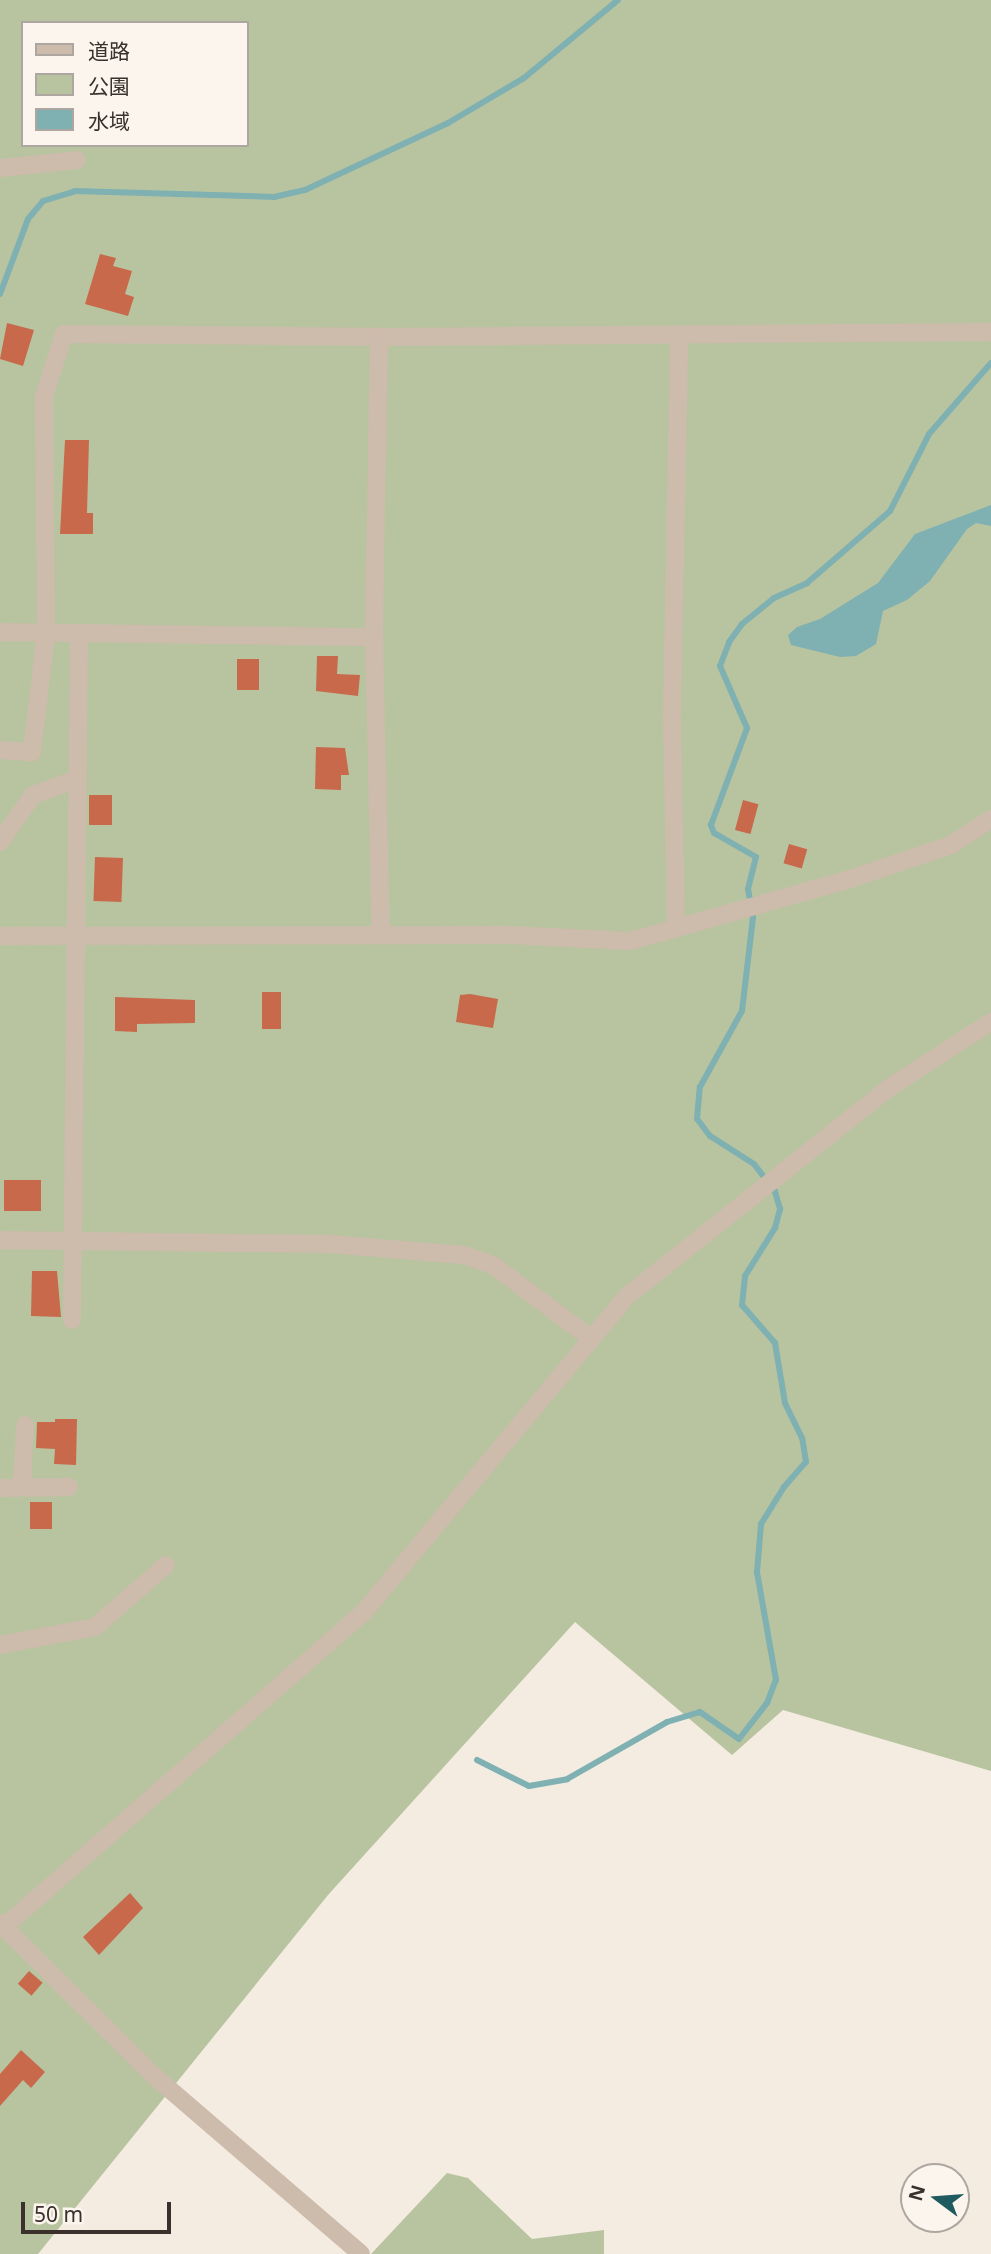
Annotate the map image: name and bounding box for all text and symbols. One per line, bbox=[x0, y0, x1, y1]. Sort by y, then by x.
legend bbox=[21, 21, 248, 147]
text: 道路 bbox=[88, 37, 130, 65]
text: 公園 bbox=[88, 72, 130, 100]
text: 水域 bbox=[88, 107, 130, 135]
north arrow bbox=[900, 2163, 970, 2233]
text: N bbox=[902, 2182, 931, 2204]
scale bar bbox=[24, 2188, 175, 2232]
text: 50 m bbox=[34, 2200, 83, 2228]

